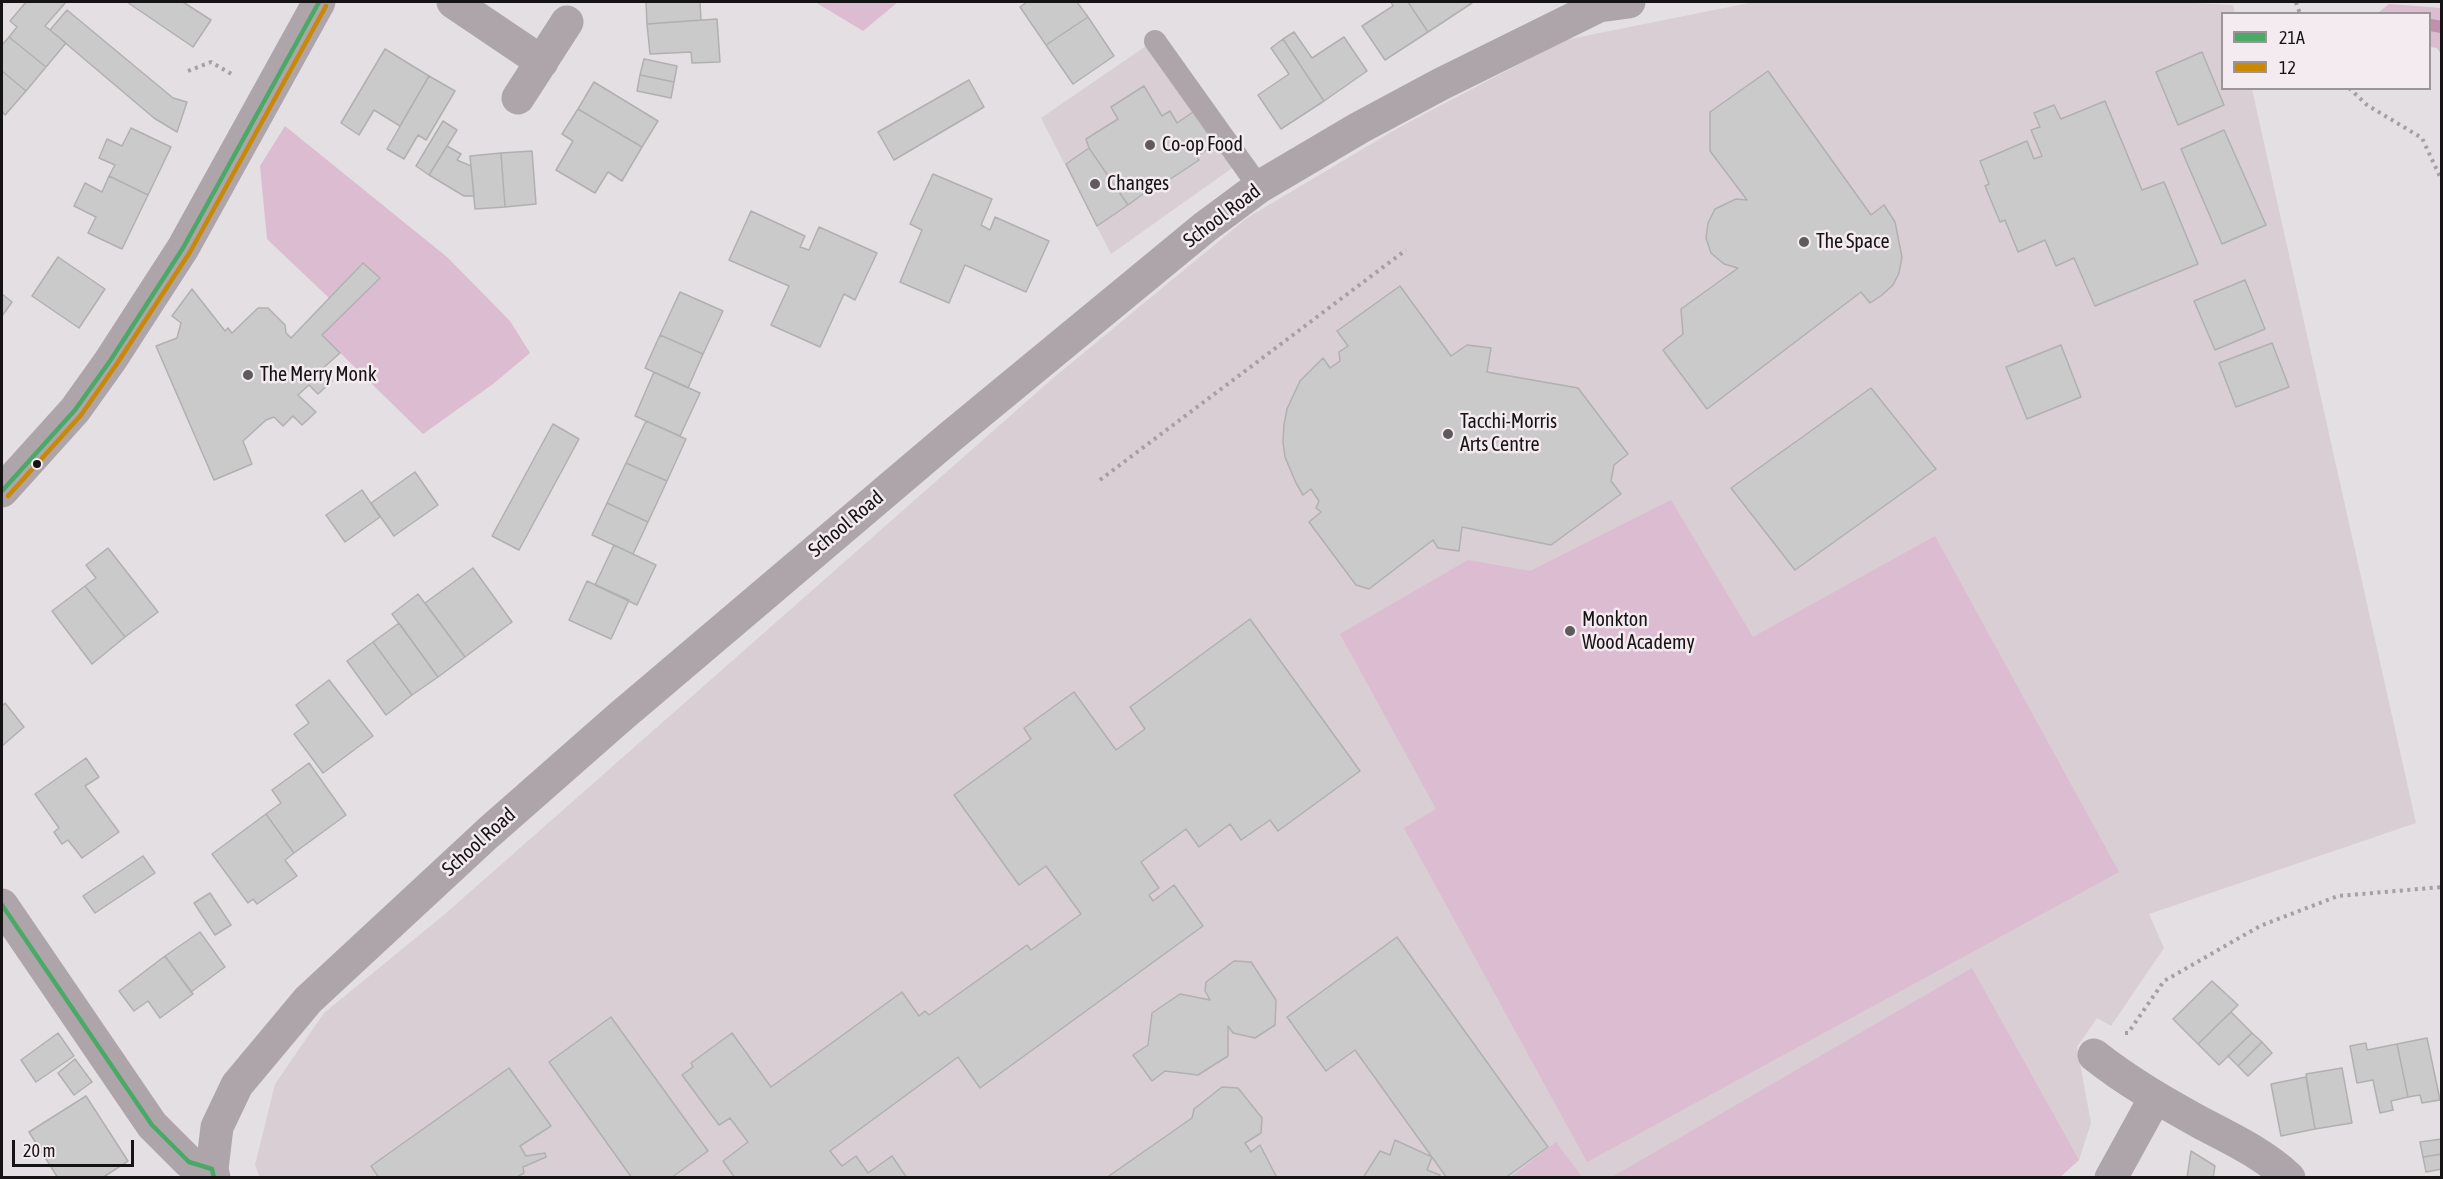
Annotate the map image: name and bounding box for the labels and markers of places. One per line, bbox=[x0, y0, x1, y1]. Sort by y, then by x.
place label: Co-op Food bbox=[1162, 133, 1243, 157]
marker: Co-op Food bbox=[1143, 138, 1157, 152]
place label: Changes bbox=[1107, 172, 1169, 196]
marker: Changes bbox=[1088, 177, 1102, 191]
place label: The Space bbox=[1816, 230, 1890, 254]
marker: The Space bbox=[1797, 235, 1811, 249]
place label: The Merry Monk bbox=[260, 363, 376, 387]
marker: The Merry Monk bbox=[241, 368, 255, 382]
place label: Tacchi-Morris Arts Centre bbox=[1460, 410, 1557, 457]
marker: Tacchi-Morris Arts Centre bbox=[1441, 427, 1455, 441]
unlabelled marker bbox=[31, 458, 43, 470]
place label: Monkton Wood Academy bbox=[1582, 608, 1695, 655]
marker: Monkton Wood Academy bbox=[1563, 624, 1577, 638]

